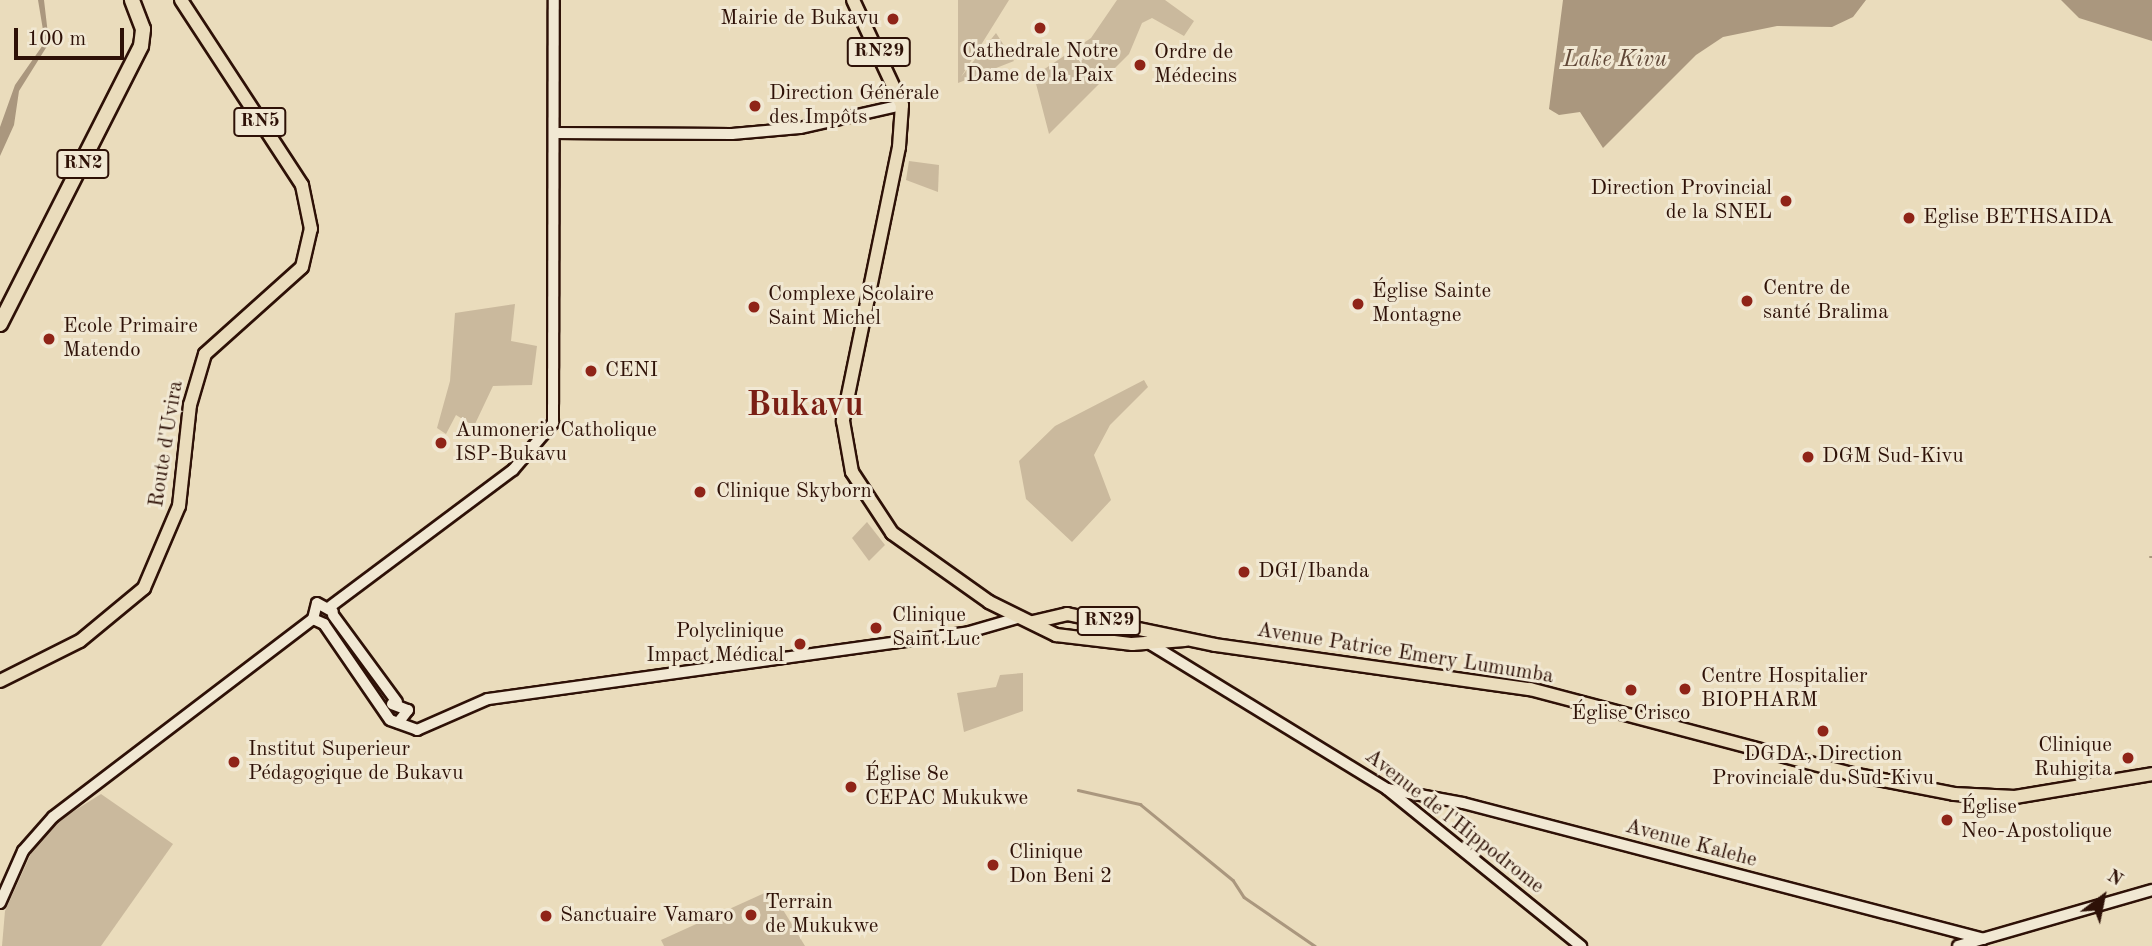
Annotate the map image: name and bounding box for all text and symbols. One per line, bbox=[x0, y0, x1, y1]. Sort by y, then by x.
place label: Mairie de Bukavu bbox=[720, 6, 879, 32]
marker: Mairie de Bukavu bbox=[885, 11, 901, 27]
scale bar bbox=[18, 14, 128, 58]
marker: Cathedrale Notre Dame de la Paix bbox=[1032, 20, 1048, 36]
text: 100 m bbox=[27, 29, 86, 50]
road number: RN29 bbox=[846, 36, 912, 68]
place label: Cathedrale Notre Dame de la Paix bbox=[962, 39, 1118, 89]
place label: Ordre de Médecins bbox=[1154, 40, 1237, 90]
water label: Lake Kivu bbox=[1563, 46, 1667, 74]
marker: Ordre de Médecins bbox=[1132, 57, 1148, 73]
place label: Direction Générale des Impôts bbox=[769, 81, 939, 131]
marker: Direction Générale des Impôts bbox=[747, 98, 763, 114]
road number: RN5 bbox=[232, 106, 288, 138]
road number: RN2 bbox=[55, 148, 111, 180]
place label: Direction Provincial de la SNEL bbox=[1590, 176, 1772, 226]
marker: Direction Provincial de la SNEL bbox=[1778, 193, 1794, 209]
place label: Eglise BETHSAIDA bbox=[1923, 205, 2113, 231]
marker: Eglise BETHSAIDA bbox=[1901, 210, 1917, 226]
place label: Centre de santé Bralima bbox=[1763, 276, 1889, 326]
place label: Église Sainte Montagne bbox=[1372, 279, 1491, 329]
place label: Complexe Scolaire Saint Michel bbox=[768, 282, 934, 332]
marker: Centre de santé Bralima bbox=[1737, 291, 1757, 311]
marker: Église Sainte Montagne bbox=[1350, 296, 1366, 312]
marker: Complexe Scolaire Saint Michel bbox=[746, 299, 762, 315]
place label: Ecole Primaire Matendo bbox=[63, 314, 198, 364]
marker: Ecole Primaire Matendo bbox=[41, 331, 57, 347]
place label: CENI bbox=[605, 358, 658, 384]
marker: CENI bbox=[583, 363, 599, 379]
street label: Route d'Uvira bbox=[145, 379, 189, 509]
district label: Bukavu bbox=[746, 385, 864, 427]
place label: Aumonerie Catholique ISP-Bukavu bbox=[455, 418, 657, 468]
marker: Aumonerie Catholique ISP-Bukavu bbox=[433, 435, 449, 451]
place label: DGM Sud-Kivu bbox=[1822, 444, 1964, 470]
marker: DGM Sud-Kivu bbox=[1800, 449, 1816, 465]
place label: Clinique Skyborn bbox=[716, 479, 872, 505]
marker: Clinique Skyborn bbox=[690, 482, 710, 502]
place label: DGI/Ibanda bbox=[1258, 559, 1369, 585]
marker: DGI/Ibanda bbox=[1236, 564, 1252, 580]
place label: Clinique Saint Luc bbox=[892, 603, 980, 653]
road number: RN29 bbox=[1076, 606, 1142, 636]
marker: Clinique Saint Luc bbox=[866, 618, 886, 638]
street label: Avenue Patrice Emery Lumumba bbox=[1255, 618, 1555, 690]
place label: Polyclinique Impact Médical bbox=[646, 619, 784, 669]
marker: Polyclinique Impact Médical bbox=[790, 634, 810, 654]
place label: Centre Hospitalier BIOPHARM bbox=[1701, 664, 1868, 714]
marker: Centre Hospitalier BIOPHARM bbox=[1675, 679, 1695, 699]
marker: Église Crisco bbox=[1623, 682, 1639, 698]
place label: Église Crisco bbox=[1572, 701, 1690, 727]
marker: DGDA, Direction Provinciale du Sud-Kivu bbox=[1815, 723, 1831, 739]
place label: Clinique Ruhigita bbox=[2034, 733, 2112, 783]
place label: Institut Superieur Pédagogique de Bukavu bbox=[248, 737, 463, 787]
place label: DGDA, Direction Provinciale du Sud-Kivu bbox=[1712, 742, 1934, 792]
street label: Avenue de l'Hippodrome bbox=[1359, 744, 1549, 900]
marker: Clinique Ruhigita bbox=[2118, 748, 2138, 768]
marker: Institut Superieur Pédagogique de Bukavu bbox=[226, 754, 242, 770]
place label: Église 8e CEPAC Mukukwe bbox=[865, 762, 1028, 812]
marker: Église 8e CEPAC Mukukwe bbox=[843, 779, 859, 795]
place label: Église Neo-Apostolique bbox=[1961, 795, 2112, 845]
marker: Église Neo-Apostolique bbox=[1939, 812, 1955, 828]
street label: Avenue Kalehe bbox=[1622, 814, 1760, 874]
place label: Clinique Don Beni 2 bbox=[1009, 840, 1112, 890]
marker: Clinique Don Beni 2 bbox=[983, 855, 1003, 875]
north arrow bbox=[2068, 862, 2138, 932]
text: N bbox=[2103, 867, 2126, 891]
place label: Terrain de Mukukwe bbox=[765, 890, 878, 940]
place label: Sanctuaire Vamaro bbox=[560, 903, 734, 929]
marker: Terrain de Mukukwe bbox=[743, 907, 759, 923]
marker: Sanctuaire Vamaro bbox=[538, 908, 554, 924]

